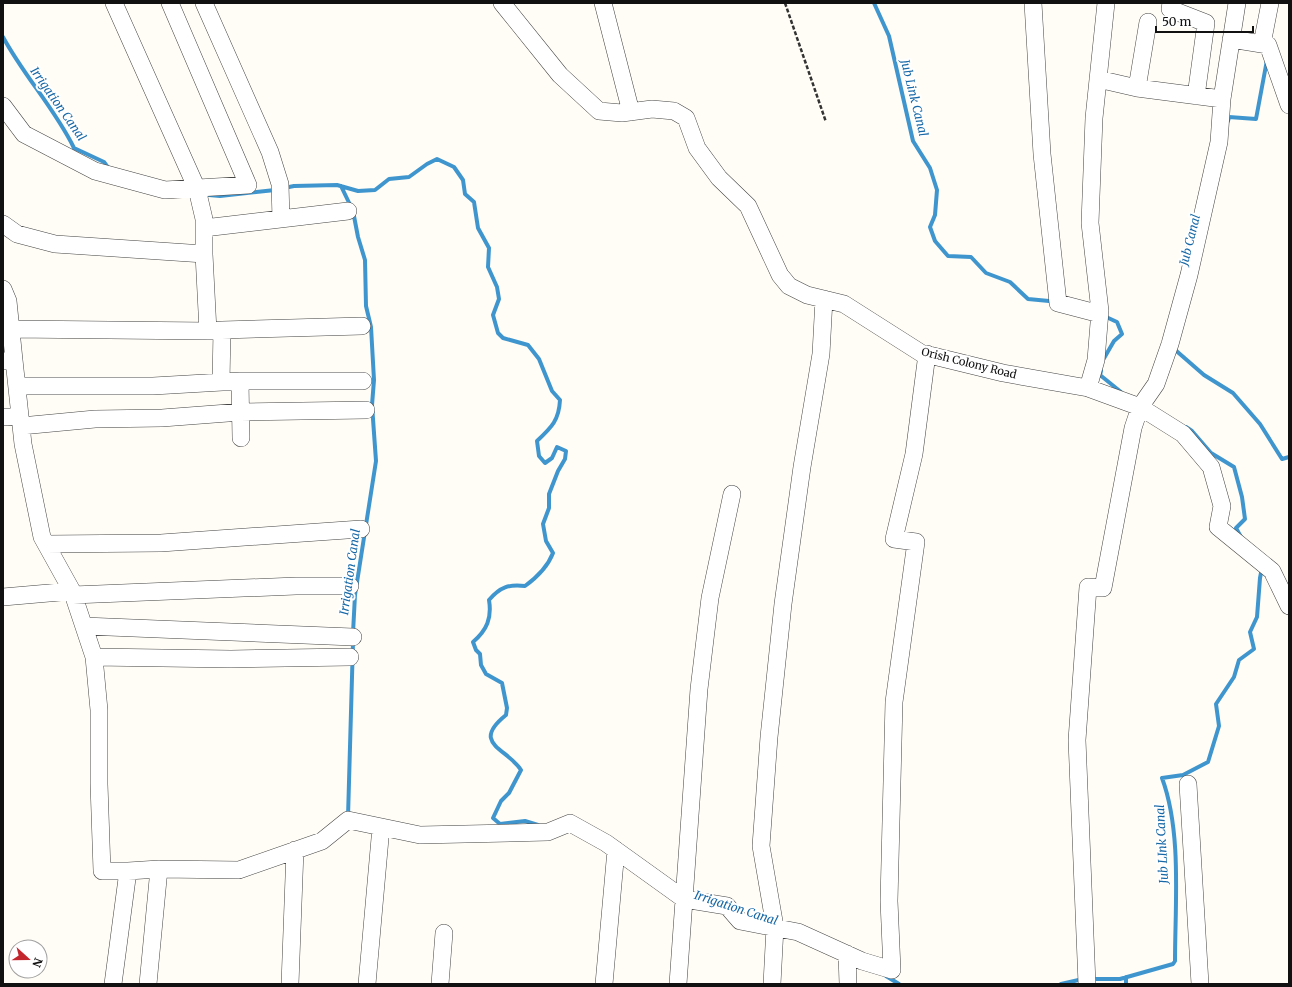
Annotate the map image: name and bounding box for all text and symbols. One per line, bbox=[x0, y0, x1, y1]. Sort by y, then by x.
scale bar bbox=[1156, 8, 1253, 34]
text: 50 m bbox=[1162, 14, 1191, 29]
water label: Jub Link Canal bbox=[897, 56, 931, 138]
water label: Irrigation Canal bbox=[27, 64, 90, 144]
water label: Jub Canal bbox=[1175, 212, 1203, 269]
street label: Orish Colony Road bbox=[920, 344, 1018, 382]
water label: Irrigation Canal bbox=[336, 527, 363, 616]
water label: Jub LInk Canal bbox=[1152, 804, 1171, 886]
water label: Irrigation Canal bbox=[693, 887, 780, 928]
north arrow bbox=[8, 939, 48, 979]
text: N bbox=[29, 956, 45, 969]

